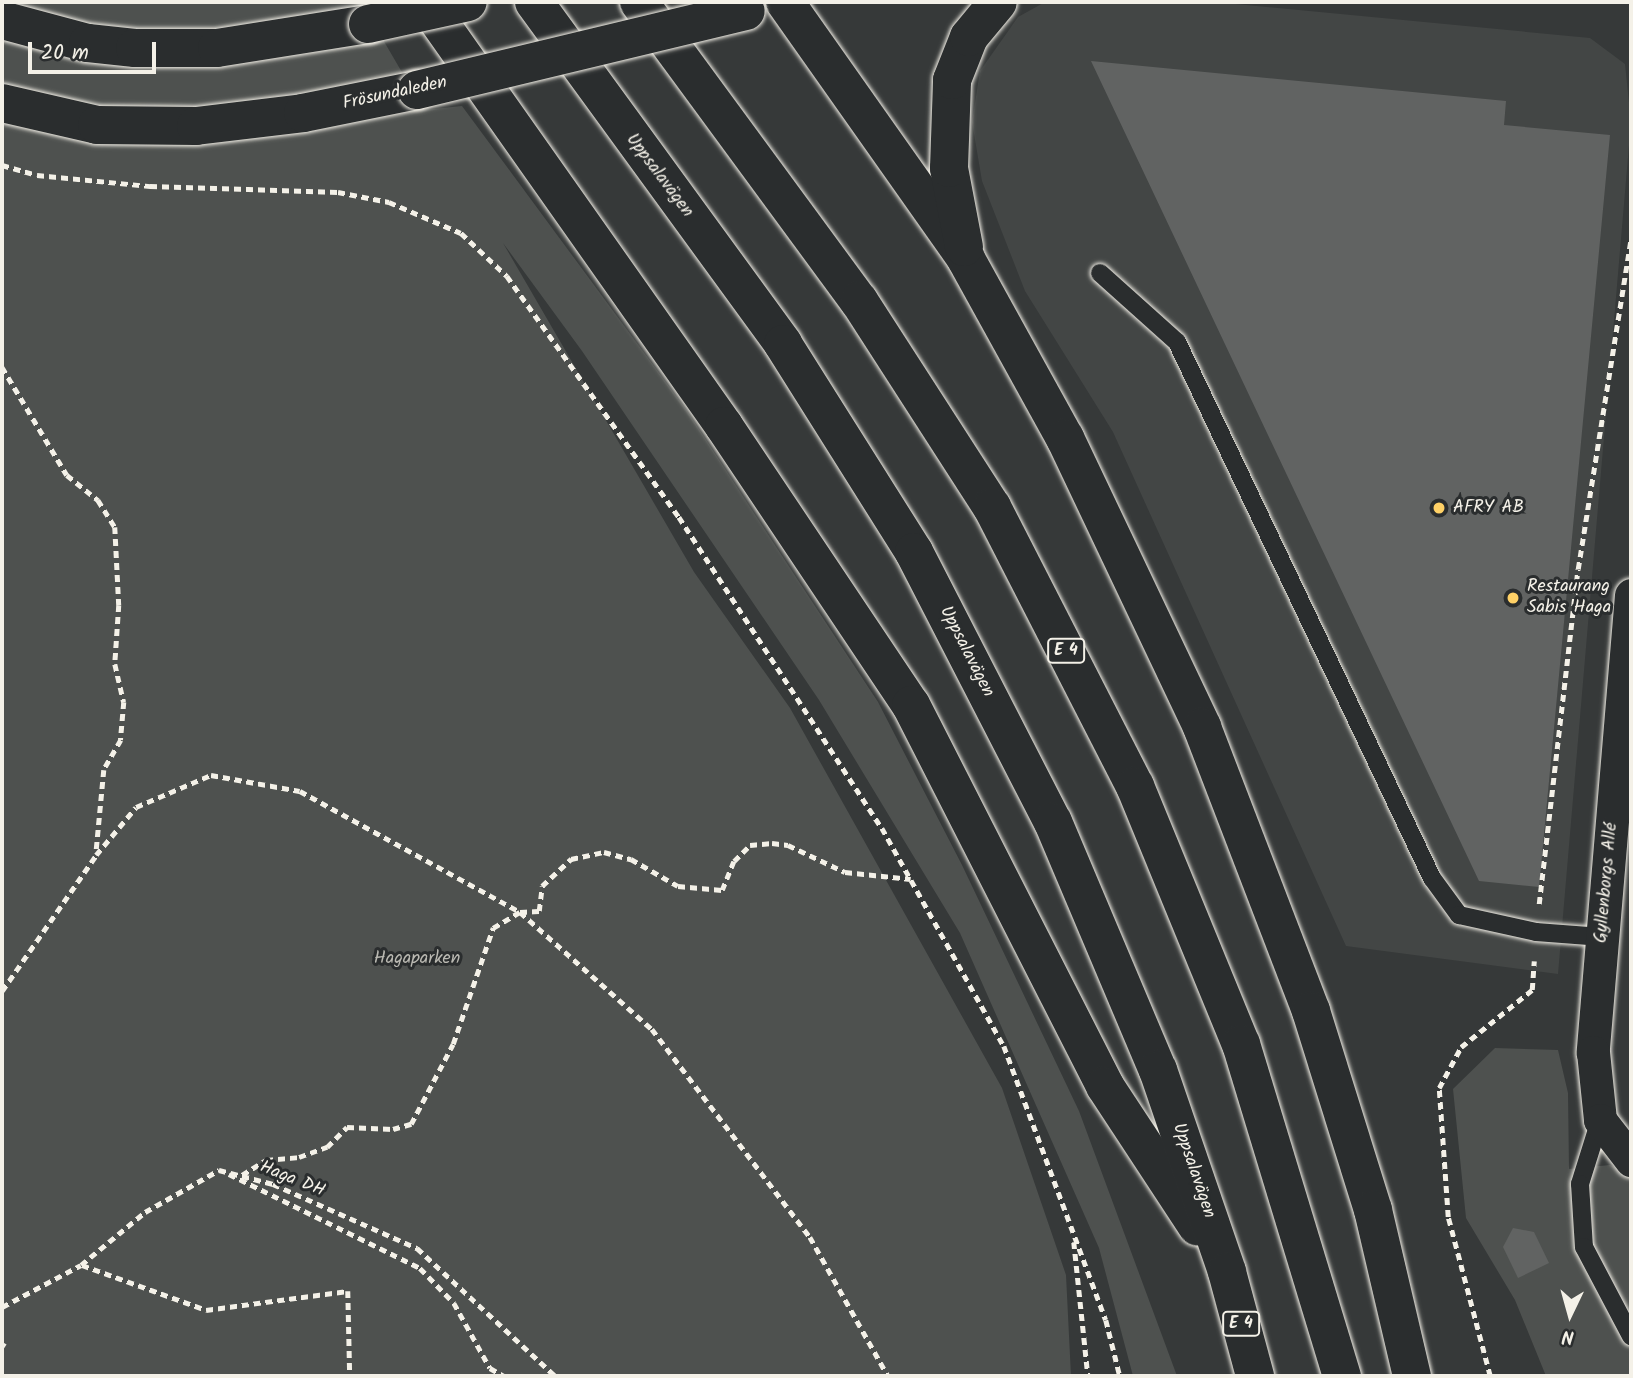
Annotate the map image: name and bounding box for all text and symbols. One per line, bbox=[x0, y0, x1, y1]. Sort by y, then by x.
scale bar bbox=[32, 28, 159, 72]
text: 20 m bbox=[41, 37, 89, 70]
street label: Frösundaleden bbox=[341, 72, 449, 116]
street label: Uppsalavägen bbox=[621, 130, 697, 222]
place label: AFRY AB bbox=[1453, 497, 1524, 519]
marker: AFRY AB bbox=[1431, 500, 1447, 516]
place label: Restaurang Sabis Haga bbox=[1527, 577, 1611, 620]
marker: Restaurang Sabis Haga bbox=[1505, 590, 1521, 606]
street label: Uppsalavägen bbox=[934, 603, 998, 701]
road number: E 4 bbox=[1047, 638, 1085, 664]
street label: Gyllenborgs Allé bbox=[1591, 822, 1623, 944]
park label: Hagaparken bbox=[374, 948, 460, 970]
street label: Uppsalavägen bbox=[1167, 1121, 1219, 1221]
street label: Haga DH bbox=[256, 1157, 328, 1203]
north arrow bbox=[1535, 1280, 1605, 1350]
road number: E 4 bbox=[1222, 1312, 1260, 1336]
text: N bbox=[1561, 1320, 1575, 1351]

